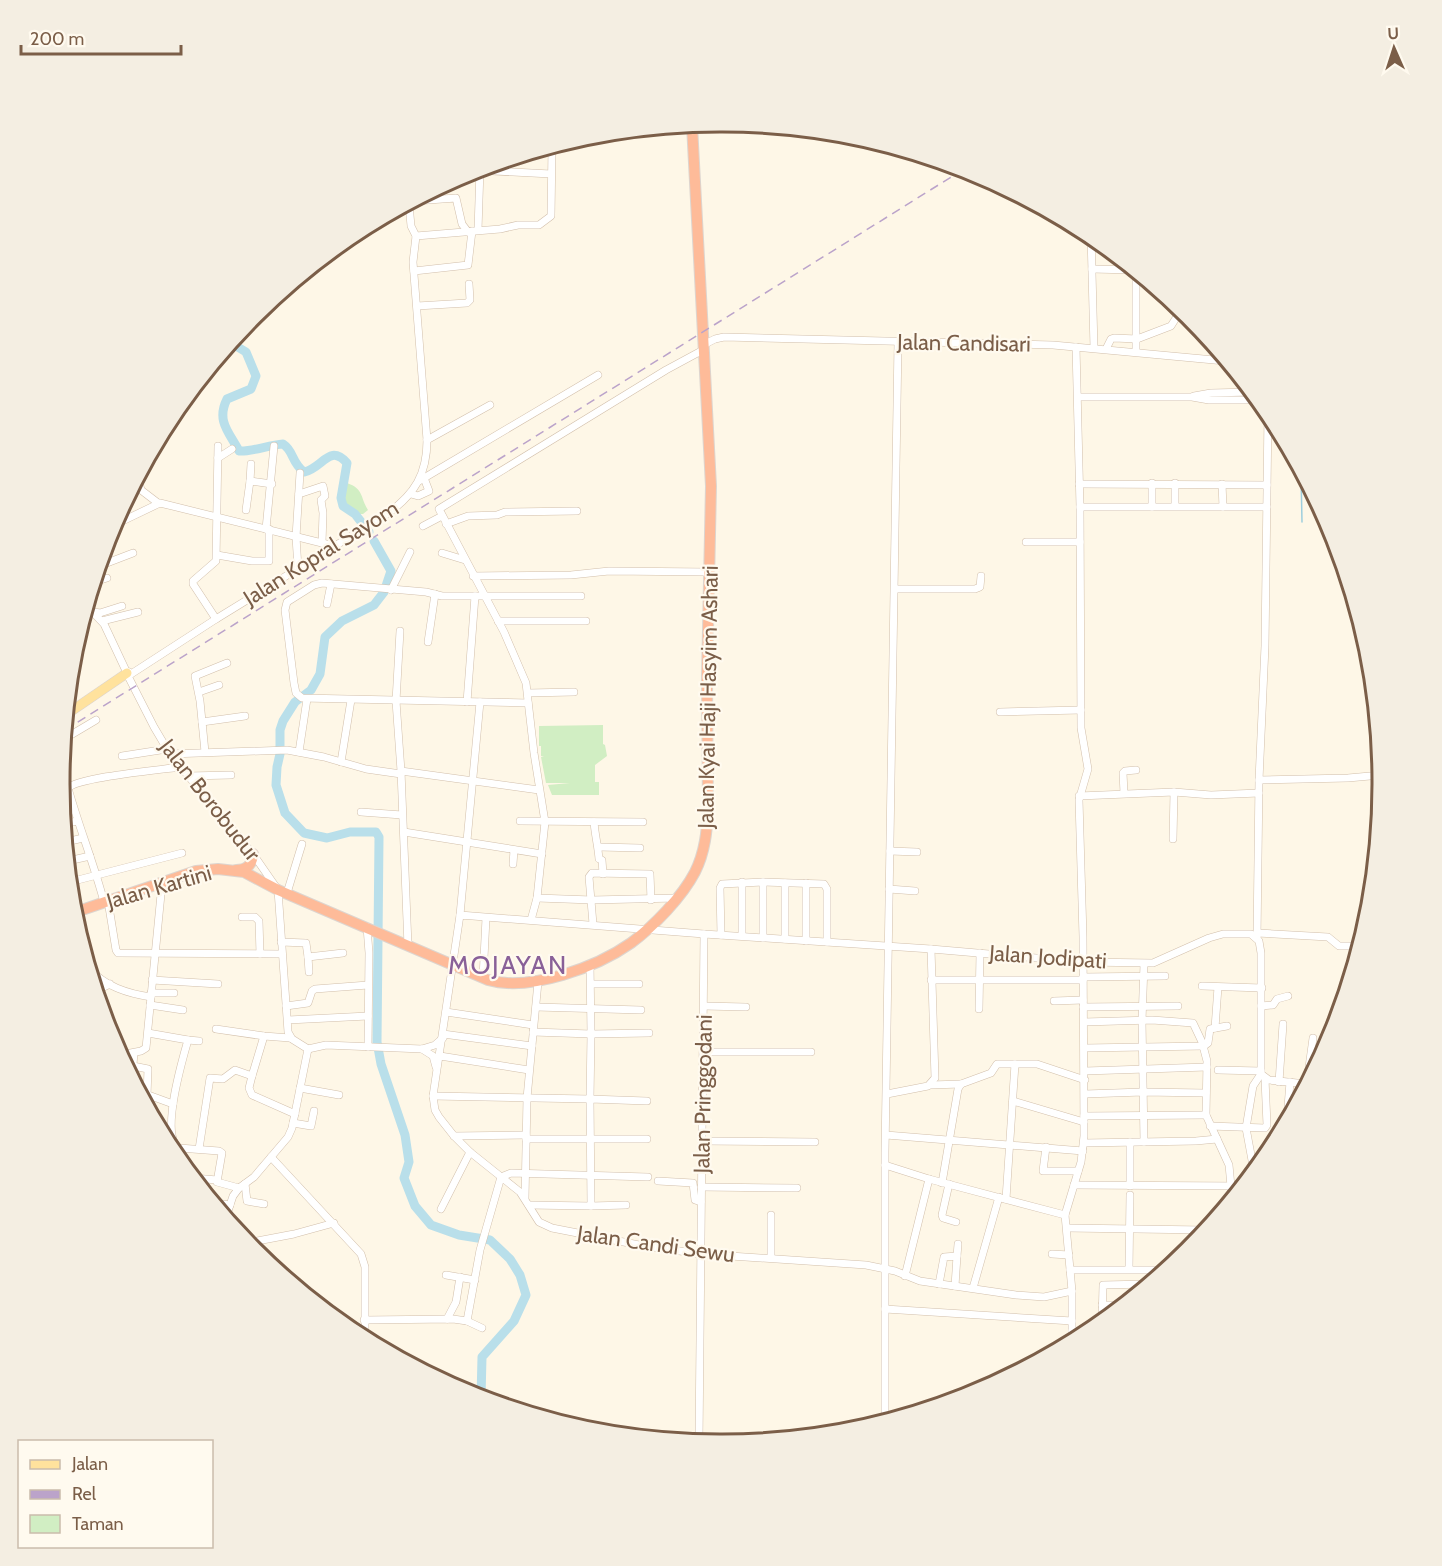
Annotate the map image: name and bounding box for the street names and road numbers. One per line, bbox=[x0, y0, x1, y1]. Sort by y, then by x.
street label: Jalan Candisari bbox=[896, 328, 1031, 358]
street label: Jalan Kopral Sayom bbox=[238, 494, 404, 612]
street label: Jalan Kyai Haji Hasyim Ashari bbox=[692, 565, 724, 830]
street label: Jalan Borobudur bbox=[153, 733, 266, 866]
street label: Jalan Kartini bbox=[102, 859, 215, 915]
street label: Jalan Jodipati bbox=[987, 939, 1108, 975]
street label: Jalan Pringgodani bbox=[688, 1014, 718, 1175]
street label: Jalan Candi Sewu bbox=[575, 1219, 736, 1268]

